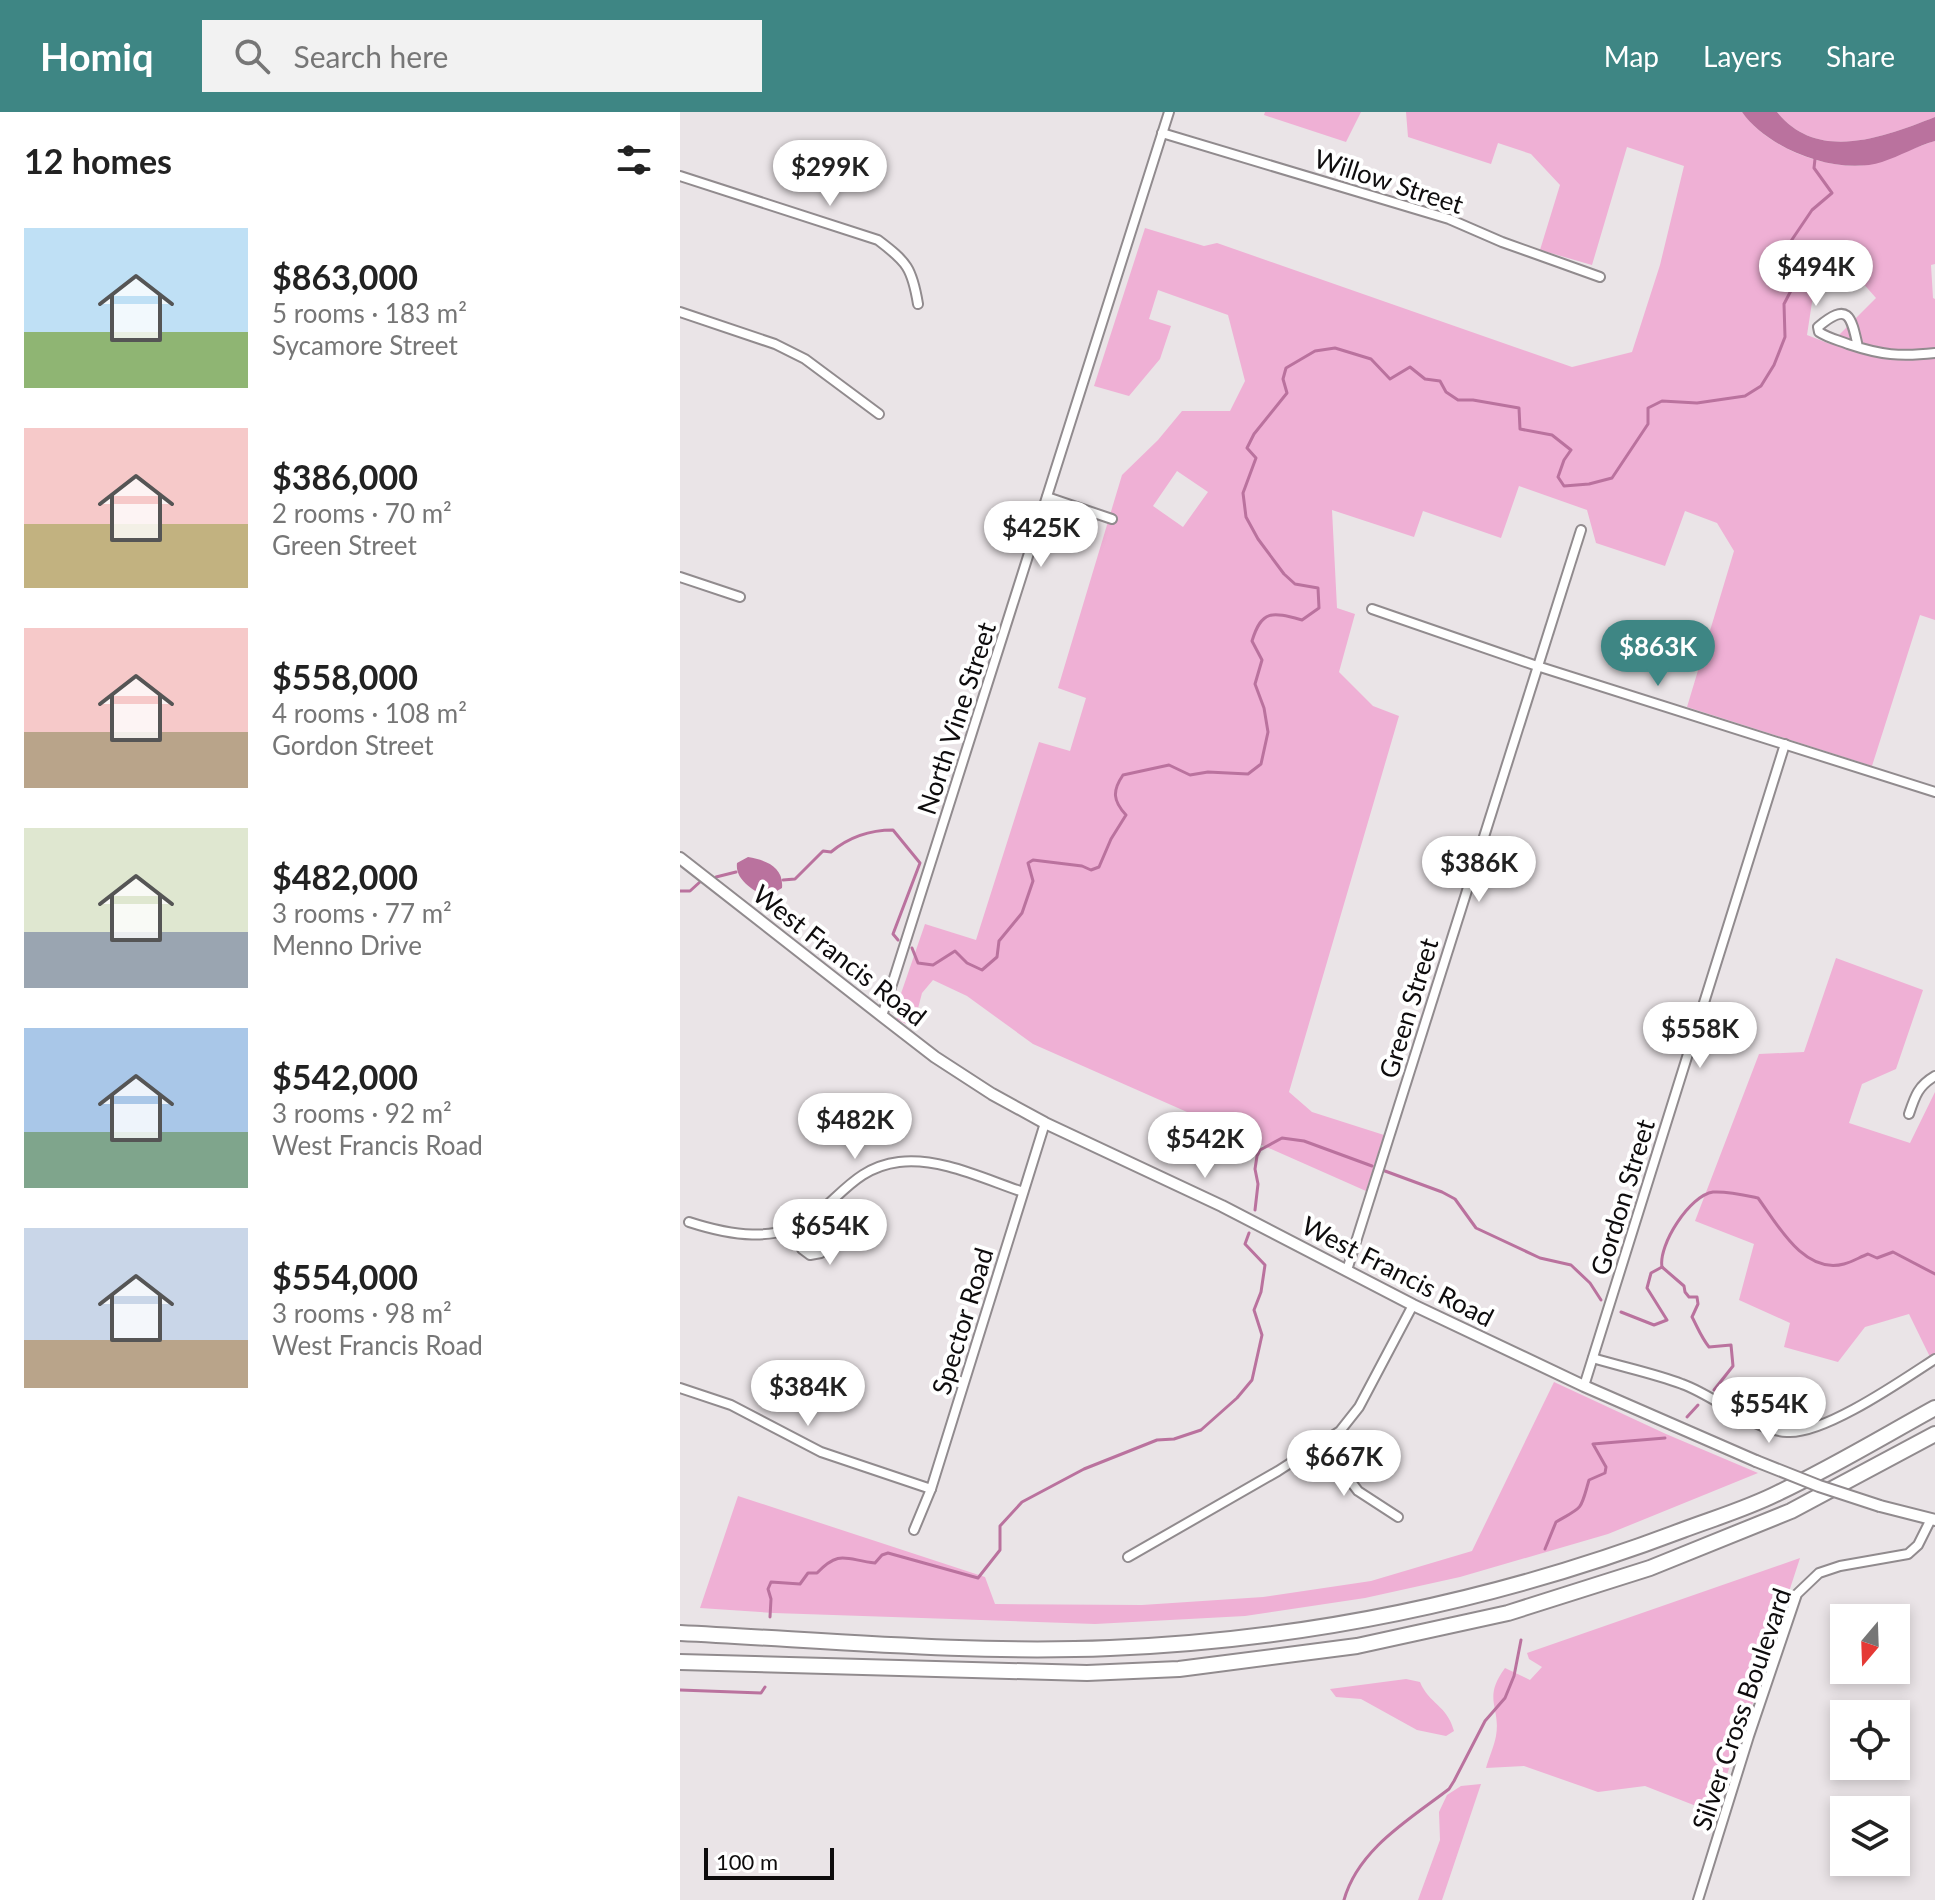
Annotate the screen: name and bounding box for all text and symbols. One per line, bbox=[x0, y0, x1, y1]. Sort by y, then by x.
search box bbox=[202, 20, 762, 92]
text: Homiq bbox=[40, 33, 154, 79]
icon: search bbox=[230, 34, 274, 78]
text: Search here bbox=[294, 38, 448, 74]
text: Map bbox=[1604, 39, 1659, 73]
text: Layers bbox=[1703, 39, 1782, 73]
text: Share bbox=[1826, 39, 1895, 73]
icon: filters bbox=[612, 138, 656, 182]
text: 12 homes bbox=[24, 140, 172, 181]
pin: $299K bbox=[774, 140, 886, 208]
street label: Willow Street bbox=[1310, 142, 1468, 220]
text: $299K bbox=[791, 150, 869, 182]
pin: $494K bbox=[1760, 240, 1872, 308]
text: $494K bbox=[1777, 250, 1855, 282]
text: $863,000 bbox=[272, 256, 418, 297]
icon: home bbox=[88, 260, 184, 356]
text: 5 rooms · 183 m² bbox=[272, 297, 467, 329]
text: Sycamore Street bbox=[272, 329, 458, 361]
text: $386,000 bbox=[272, 456, 418, 497]
icon: home bbox=[88, 460, 184, 556]
text: 2 rooms · 70 m² bbox=[272, 497, 452, 529]
pin: $425K bbox=[985, 501, 1097, 569]
text: $425K bbox=[1002, 511, 1080, 543]
text: Green Street bbox=[272, 529, 417, 561]
street label: North Vine Street bbox=[910, 617, 1002, 818]
pin: $863K bbox=[1602, 620, 1714, 688]
text: $863K bbox=[1619, 630, 1697, 662]
text: $558,000 bbox=[272, 656, 418, 697]
icon: home bbox=[88, 660, 184, 756]
text: 4 rooms · 108 m² bbox=[272, 697, 467, 729]
text: Gordon Street bbox=[272, 729, 433, 761]
pin: $386K bbox=[1423, 836, 1535, 904]
text: $386K bbox=[1440, 846, 1518, 878]
text: $482,000 bbox=[272, 856, 418, 897]
icon: home bbox=[88, 860, 184, 956]
street label: West Francis Road bbox=[747, 877, 933, 1033]
text: 3 rooms · 77 m² bbox=[272, 897, 452, 929]
text: Menno Drive bbox=[272, 929, 422, 961]
street label: Green Street bbox=[1372, 933, 1445, 1082]
pin: $558K bbox=[1644, 1002, 1756, 1070]
text: $558K bbox=[1661, 1012, 1739, 1044]
text: $542,000 bbox=[272, 1056, 418, 1097]
icon: home bbox=[88, 1060, 184, 1156]
pin: $482K bbox=[799, 1093, 911, 1161]
text: 3 rooms · 92 m² bbox=[272, 1097, 452, 1129]
text: $482K bbox=[816, 1103, 894, 1135]
pin: $542K bbox=[1149, 1112, 1261, 1180]
street label: Gordon Street bbox=[1583, 1114, 1661, 1279]
text: $542K bbox=[1166, 1122, 1244, 1154]
text: West Francis Road bbox=[272, 1129, 483, 1161]
pin: $654K bbox=[774, 1199, 886, 1267]
text: $654K bbox=[791, 1209, 869, 1241]
street label: West Francis Road bbox=[1297, 1209, 1499, 1333]
street label: Spector Road bbox=[925, 1244, 999, 1398]
text: $554,000 bbox=[272, 1256, 418, 1297]
icon: home bbox=[88, 1260, 184, 1356]
text: 3 rooms · 98 m² bbox=[272, 1297, 452, 1329]
text: West Francis Road bbox=[272, 1329, 483, 1361]
pin: $384K bbox=[752, 1360, 864, 1428]
text: $384K bbox=[769, 1370, 847, 1402]
pin: $554K bbox=[1713, 1377, 1825, 1445]
text: $554K bbox=[1730, 1387, 1808, 1419]
pin: $667K bbox=[1288, 1430, 1400, 1498]
text: $667K bbox=[1305, 1440, 1383, 1472]
street label: Silver Cross Boulevard bbox=[1685, 1584, 1797, 1834]
north arrow bbox=[1830, 1604, 1910, 1684]
map controls bbox=[1830, 1604, 1910, 1876]
button: locate bbox=[1830, 1700, 1910, 1780]
button: layers bbox=[1830, 1796, 1910, 1876]
scale bar bbox=[704, 1844, 834, 1880]
text: 100 m bbox=[716, 1848, 778, 1875]

